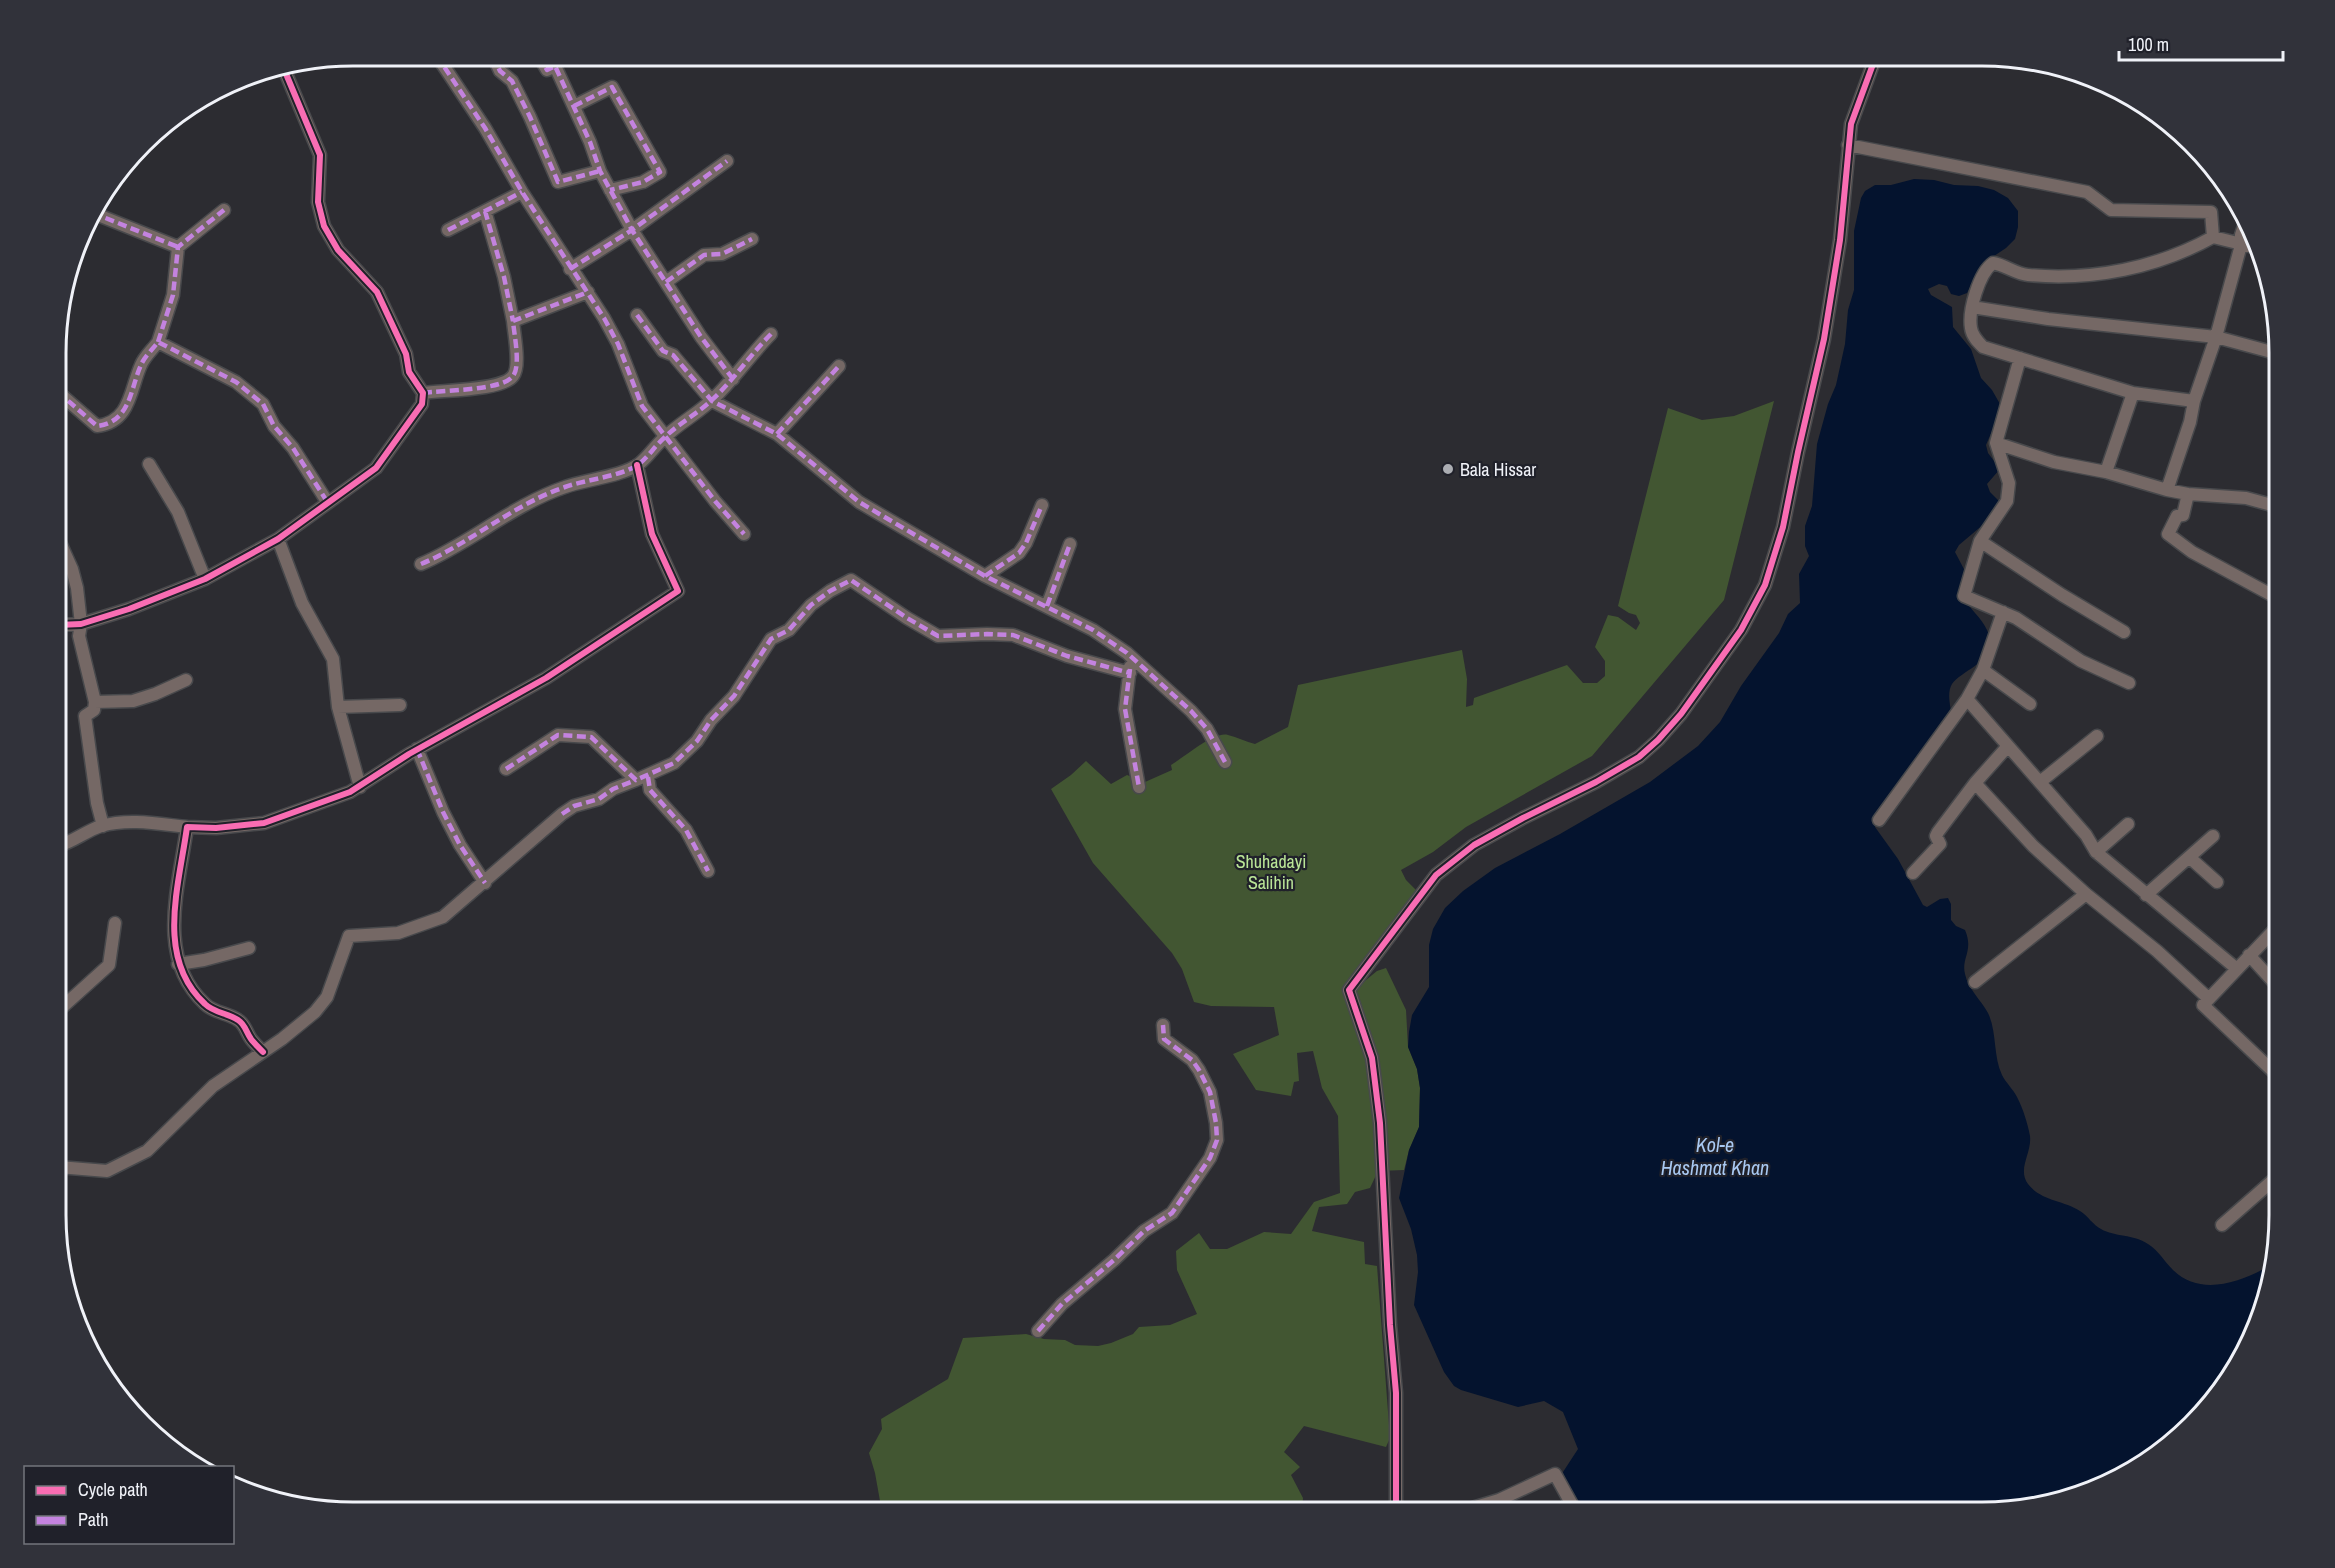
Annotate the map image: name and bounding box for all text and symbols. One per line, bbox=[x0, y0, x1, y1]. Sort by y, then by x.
scale bar bbox=[2119, 24, 2282, 62]
text: 100 m bbox=[2128, 32, 2169, 57]
place label: Bala Hissar bbox=[1460, 457, 1536, 482]
marker: Bala Hissar bbox=[1441, 462, 1455, 476]
park label: Shuhadayi Salihin bbox=[1236, 849, 1306, 895]
water label: Kol-e Hashmat Khan bbox=[1661, 1131, 1769, 1181]
legend bbox=[24, 1466, 234, 1544]
text: Cycle path bbox=[78, 1477, 148, 1502]
text: Path bbox=[78, 1507, 108, 1532]

